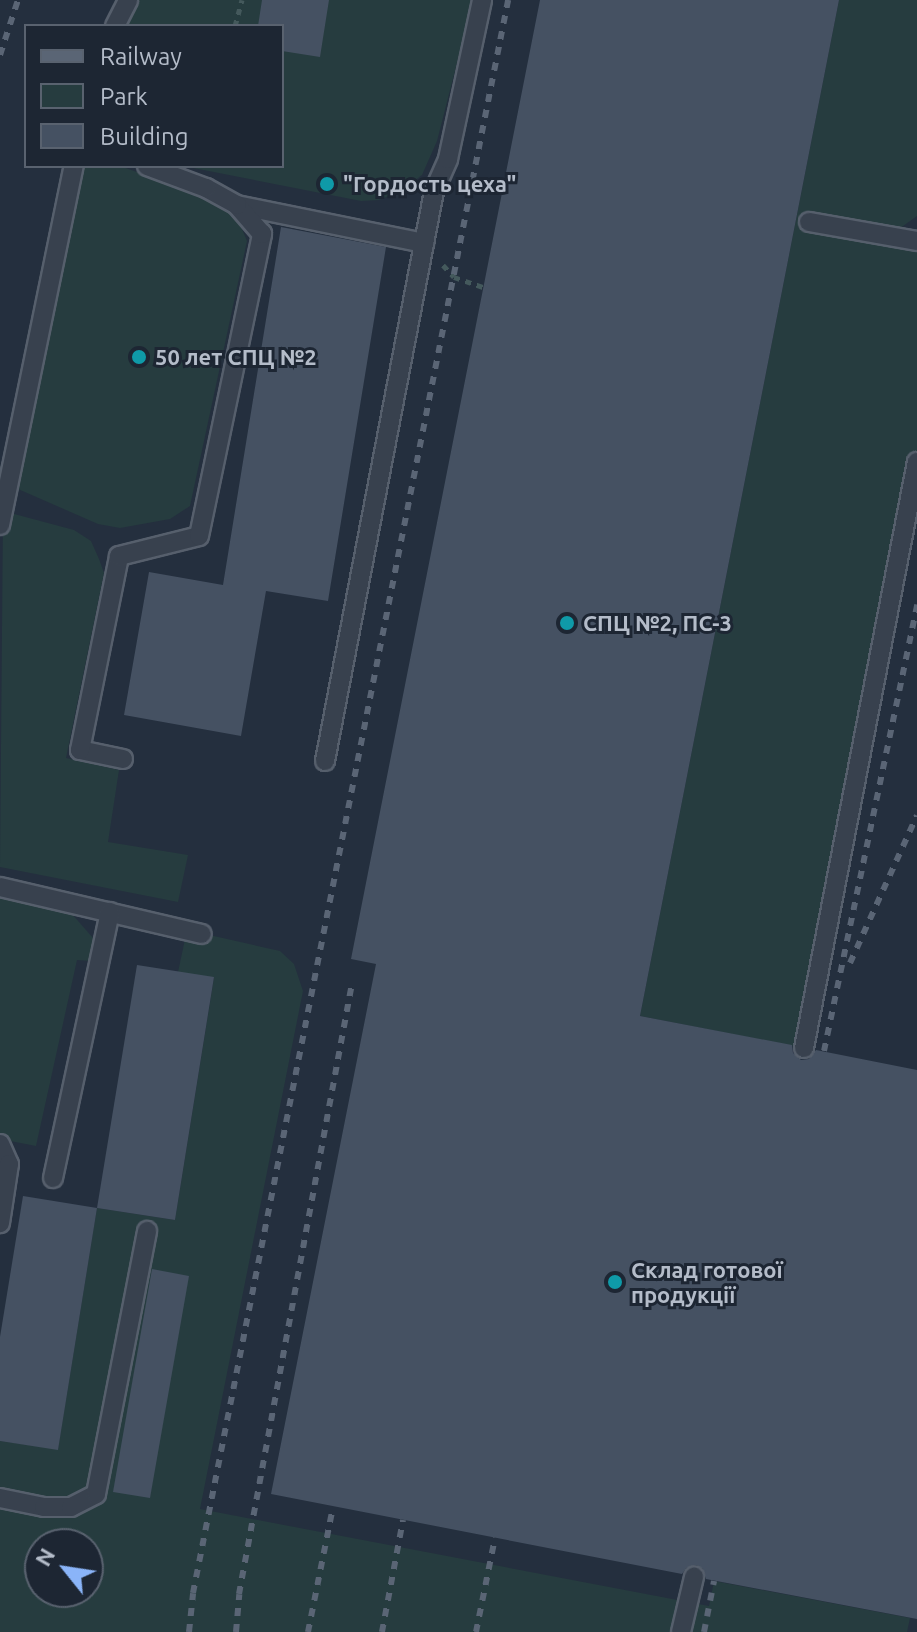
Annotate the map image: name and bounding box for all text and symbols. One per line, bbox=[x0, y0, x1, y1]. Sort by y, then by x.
legend bbox=[24, 24, 284, 168]
text: Railway bbox=[100, 43, 182, 70]
text: Park bbox=[100, 83, 148, 110]
text: Building bbox=[100, 123, 188, 150]
place label: "Гордость цеха" bbox=[343, 171, 516, 197]
marker: "Гордость цеха" bbox=[318, 175, 336, 193]
place label: 50 лет СПЦ №2 bbox=[155, 344, 317, 370]
marker: 50 лет СПЦ №2 bbox=[130, 348, 148, 366]
place label: СПЦ №2, ПС-3 bbox=[583, 610, 732, 636]
marker: СПЦ №2, ПС-3 bbox=[558, 614, 576, 632]
place label: Склад готової продукції bbox=[631, 1256, 783, 1308]
marker: Склад готової продукції bbox=[606, 1273, 624, 1291]
north arrow bbox=[24, 1528, 104, 1608]
text: N bbox=[30, 1543, 59, 1570]

